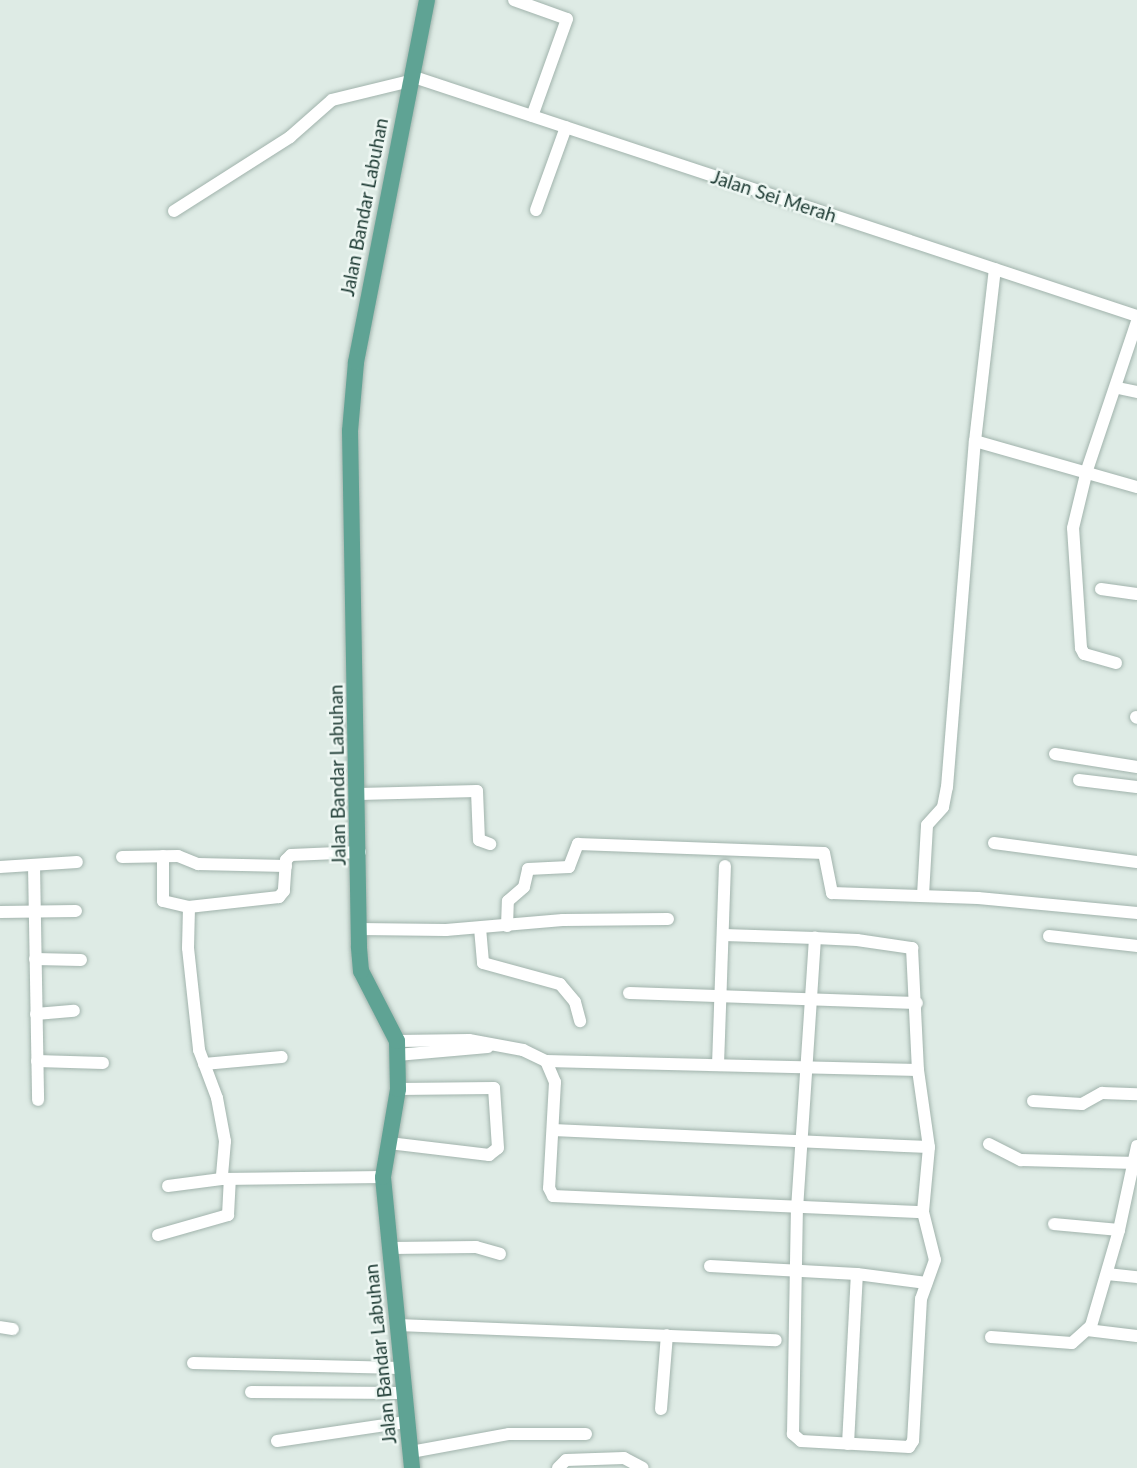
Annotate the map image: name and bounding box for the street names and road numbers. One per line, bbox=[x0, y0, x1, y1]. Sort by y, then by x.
street label: Jalan Bandar Labuhan bbox=[335, 116, 393, 298]
street label: Jalan Sei Merah bbox=[708, 165, 840, 227]
street label: Jalan Bandar Labuhan bbox=[324, 684, 350, 866]
street label: Jalan Bandar Labuhan bbox=[359, 1263, 401, 1445]

